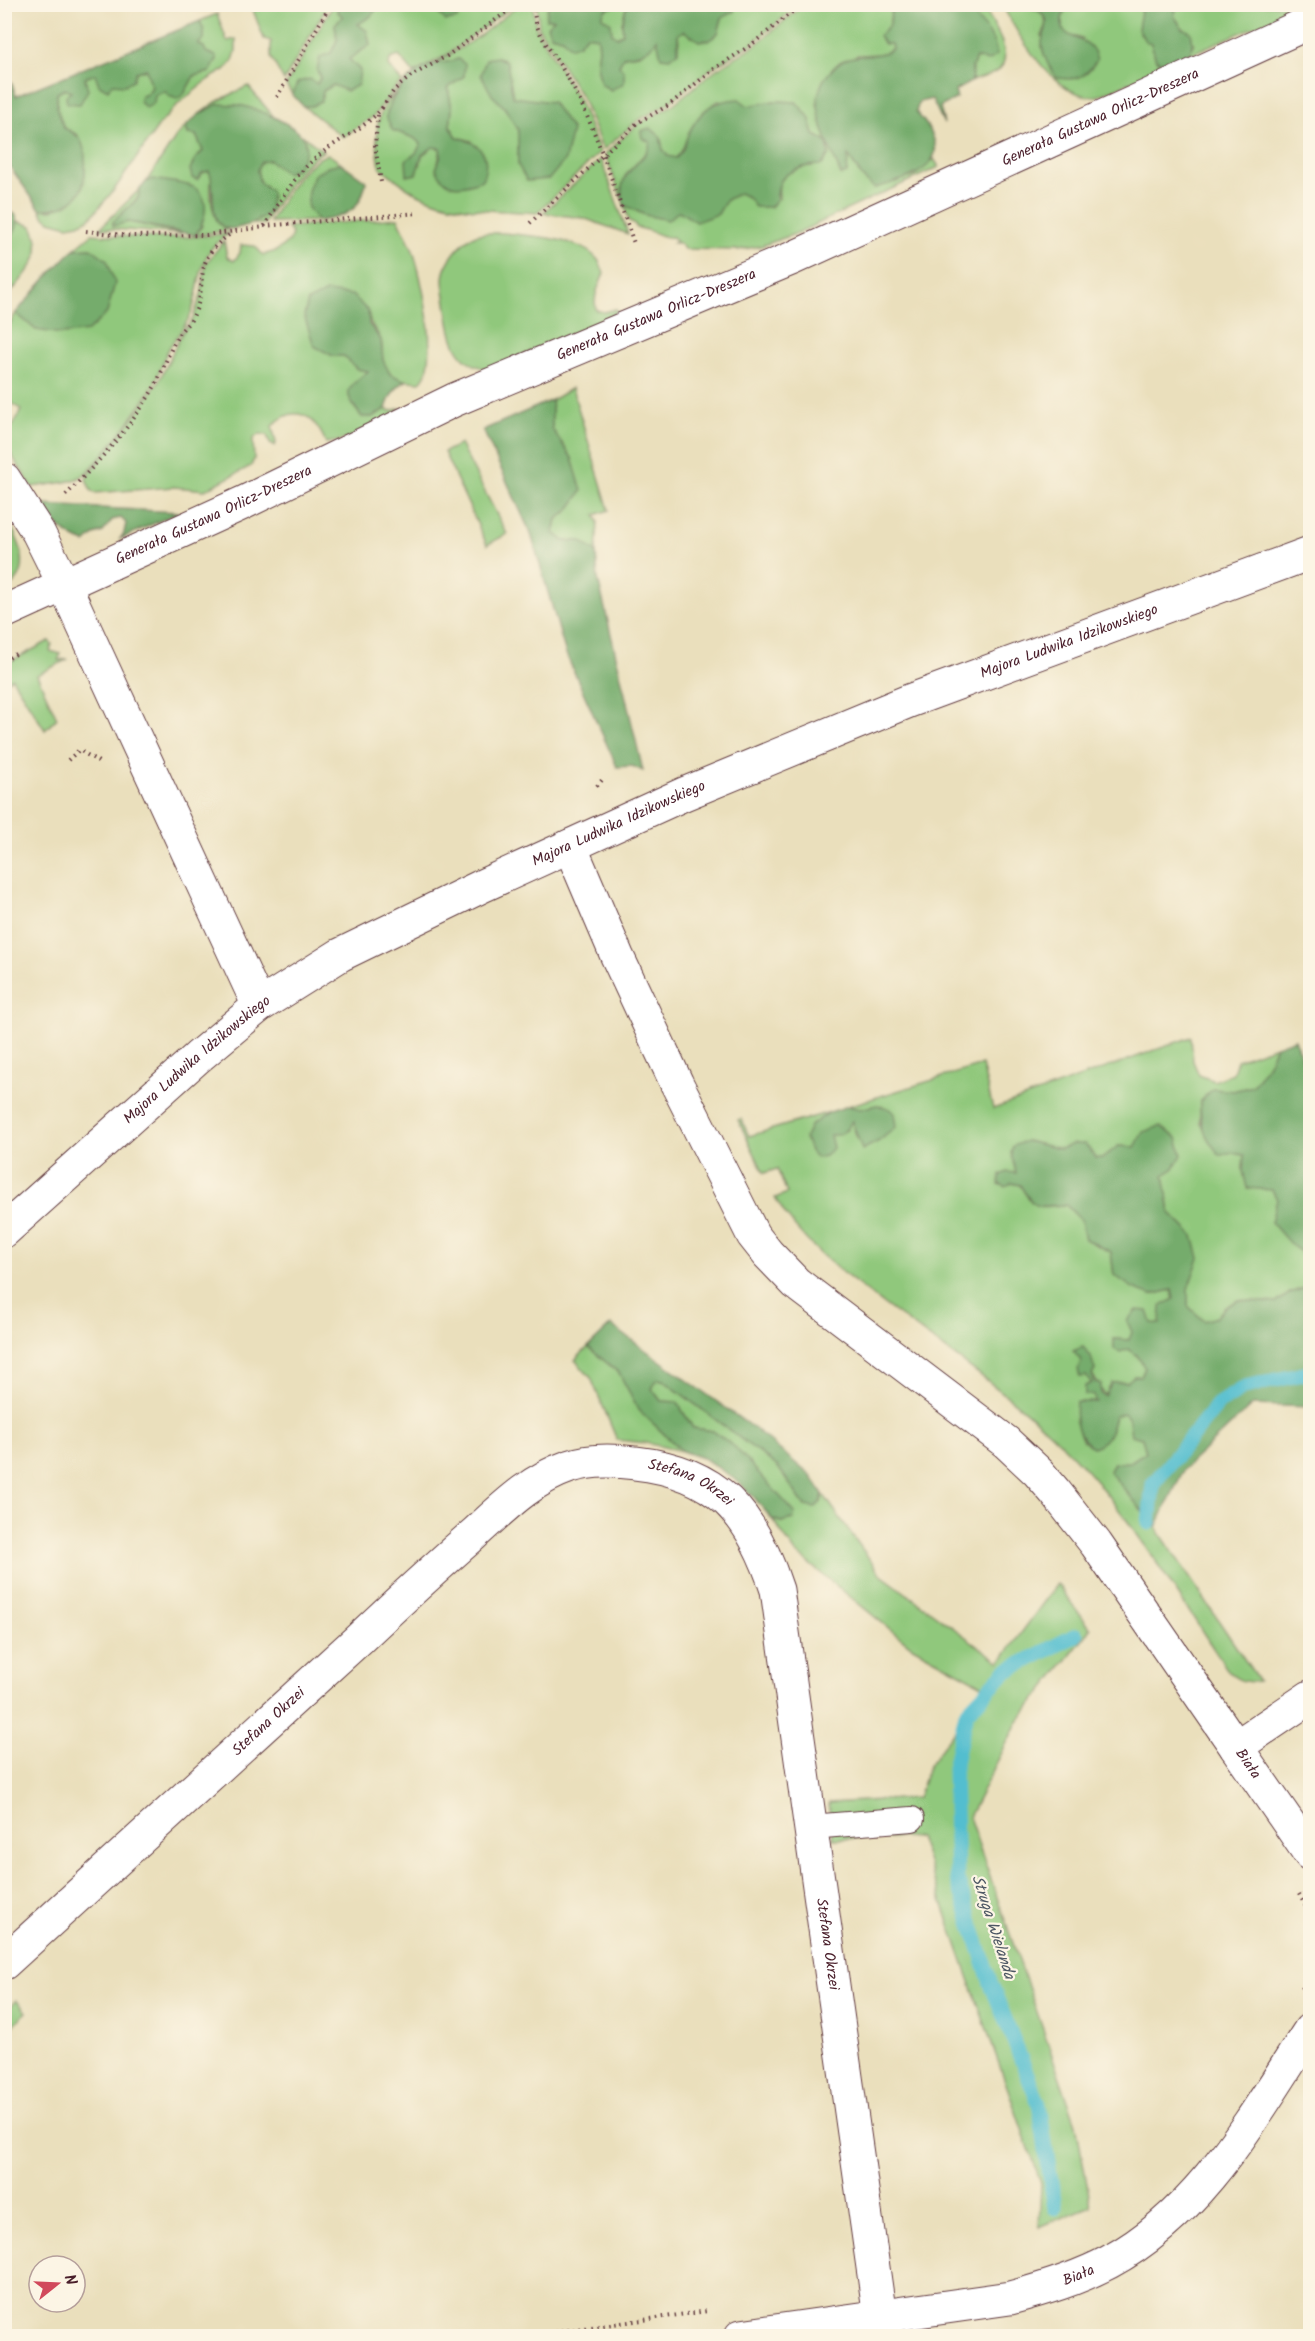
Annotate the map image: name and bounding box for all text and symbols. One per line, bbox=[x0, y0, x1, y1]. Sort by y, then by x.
street label: Generała Gustawa Orlicz-Dreszera bbox=[998, 62, 1203, 173]
street label: Generała Gustawa Orlicz-Dreszera bbox=[553, 263, 760, 368]
street label: Generała Gustawa Orlicz-Dreszera bbox=[111, 459, 316, 572]
street label: Majora Ludwika Idzikowskiego bbox=[977, 598, 1162, 686]
street label: Majora Ludwika Idzikowskiego bbox=[528, 774, 710, 874]
street label: Majora Ludwika Idzikowskiego bbox=[118, 989, 276, 1131]
street label: Stefana Okrzei bbox=[646, 1453, 740, 1513]
street label: Stefana Okrzei bbox=[227, 1681, 312, 1762]
street label: Biała bbox=[1229, 1744, 1267, 1784]
water label: Struga Wielanda bbox=[964, 1872, 1022, 1984]
street label: Stefana Okrzei bbox=[809, 1897, 846, 1993]
north arrow bbox=[27, 2254, 87, 2314]
street label: Biała bbox=[1059, 2259, 1099, 2293]
text: N bbox=[56, 2271, 83, 2288]

